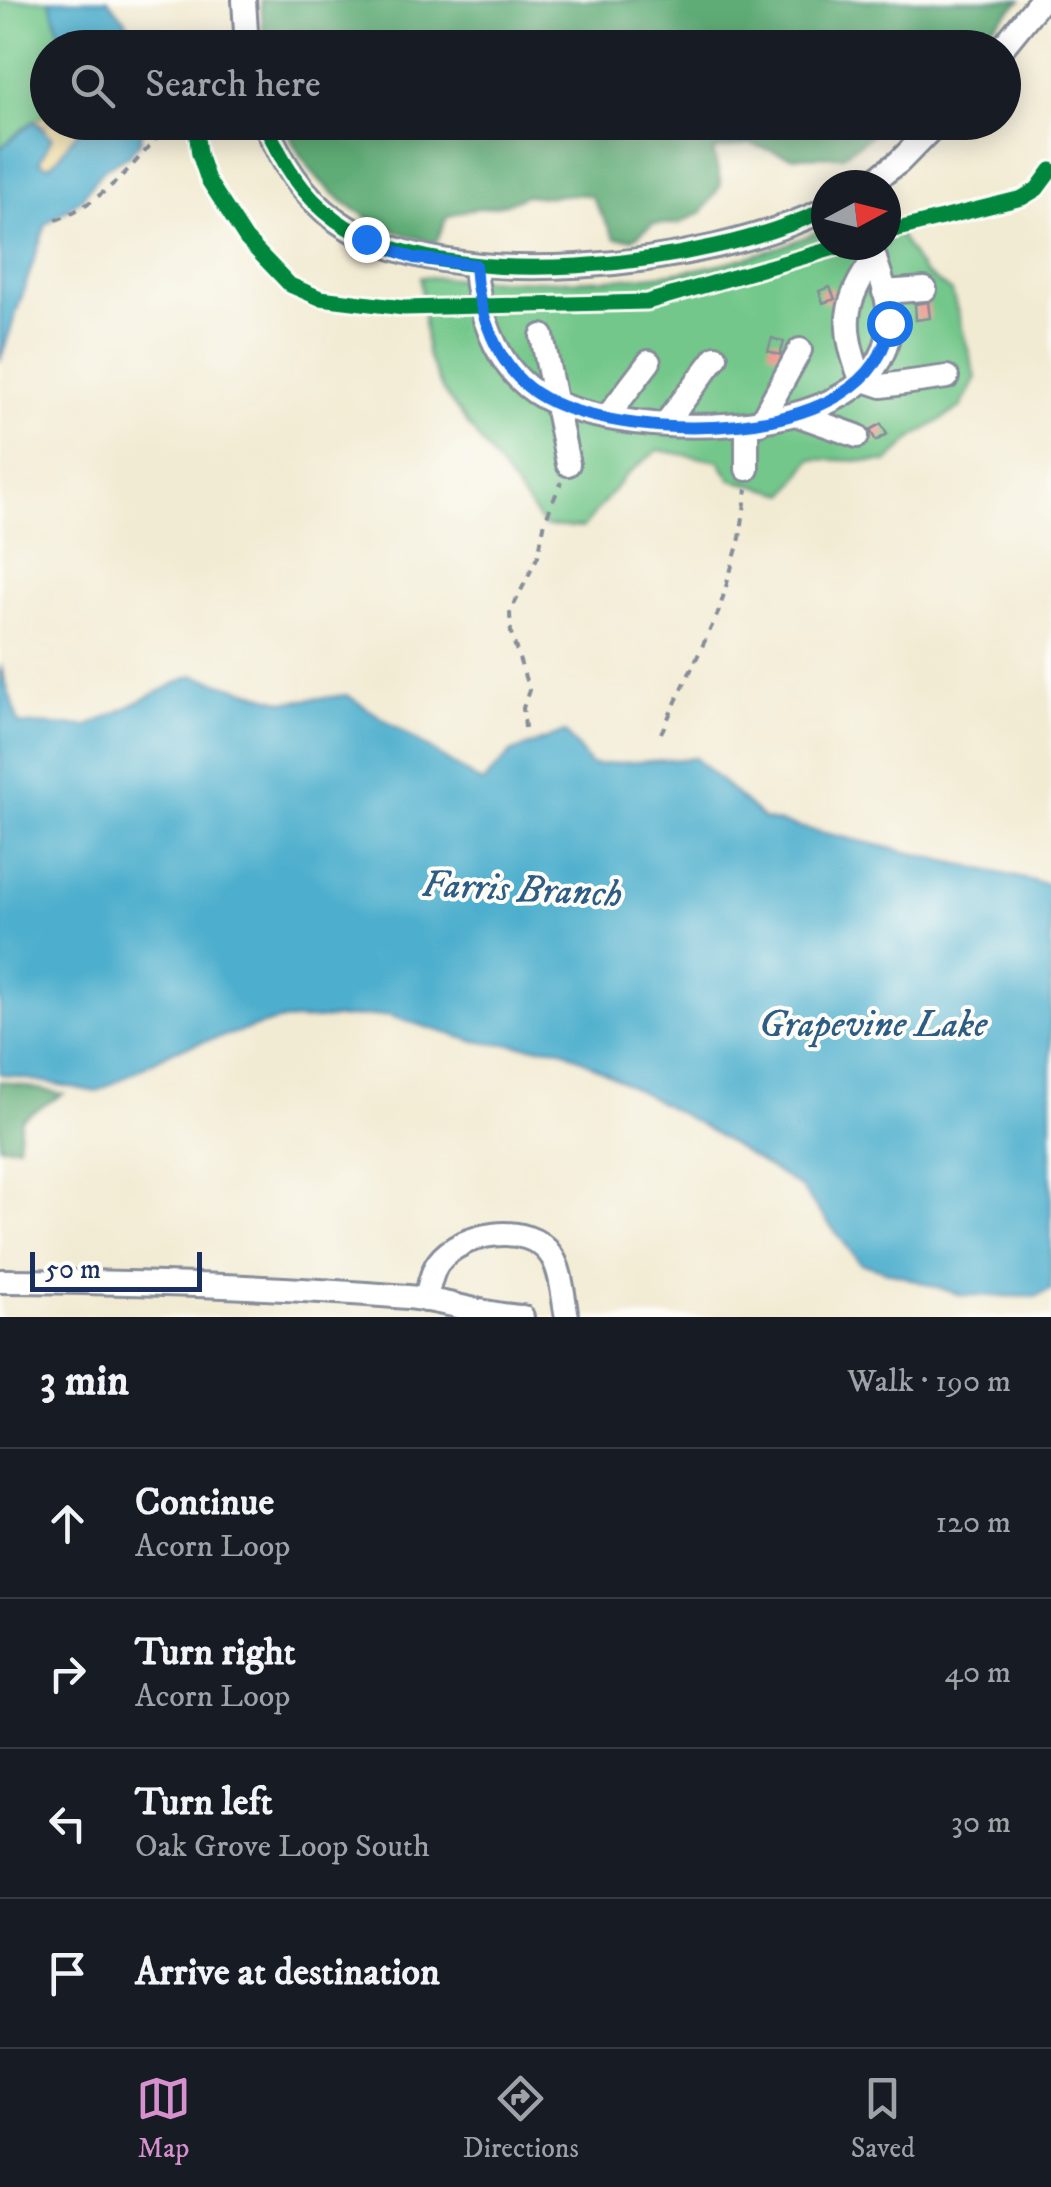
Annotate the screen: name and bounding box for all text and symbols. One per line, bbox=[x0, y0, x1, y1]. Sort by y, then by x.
search box bbox=[30, 30, 1021, 140]
icon: search bbox=[65, 58, 120, 113]
text: Search here bbox=[145, 61, 321, 109]
north arrow bbox=[811, 170, 901, 260]
route end bbox=[344, 217, 390, 263]
route start bbox=[867, 301, 913, 347]
water label: Farris Branch bbox=[421, 861, 623, 919]
water label: Grapevine Lake bbox=[759, 1001, 988, 1049]
scale bar bbox=[30, 1247, 202, 1292]
text: 50 m bbox=[45, 1252, 101, 1287]
text: 3 min bbox=[40, 1356, 129, 1408]
text: Walk · 190 m bbox=[847, 1362, 1011, 1402]
text: Continue bbox=[135, 1479, 274, 1527]
icon: ahead bbox=[40, 1496, 95, 1551]
text: 120 m bbox=[935, 1503, 1011, 1543]
text: Acorn Loop bbox=[135, 1527, 290, 1567]
text: Turn right bbox=[135, 1629, 296, 1677]
icon: right bbox=[40, 1646, 95, 1701]
text: 40 m bbox=[944, 1653, 1011, 1693]
text: Acorn Loop bbox=[135, 1677, 290, 1717]
text: Turn left bbox=[135, 1779, 273, 1827]
icon: left bbox=[40, 1796, 95, 1851]
text: 30 m bbox=[951, 1803, 1011, 1843]
text: Oak Grove Loop South bbox=[135, 1827, 430, 1867]
icon: arrive bbox=[40, 1946, 95, 2001]
text: Arrive at destination bbox=[135, 1949, 440, 1997]
tab: Map bbox=[136, 2071, 191, 2166]
tab: Directions bbox=[463, 2071, 579, 2166]
tab: Saved bbox=[851, 2071, 915, 2166]

